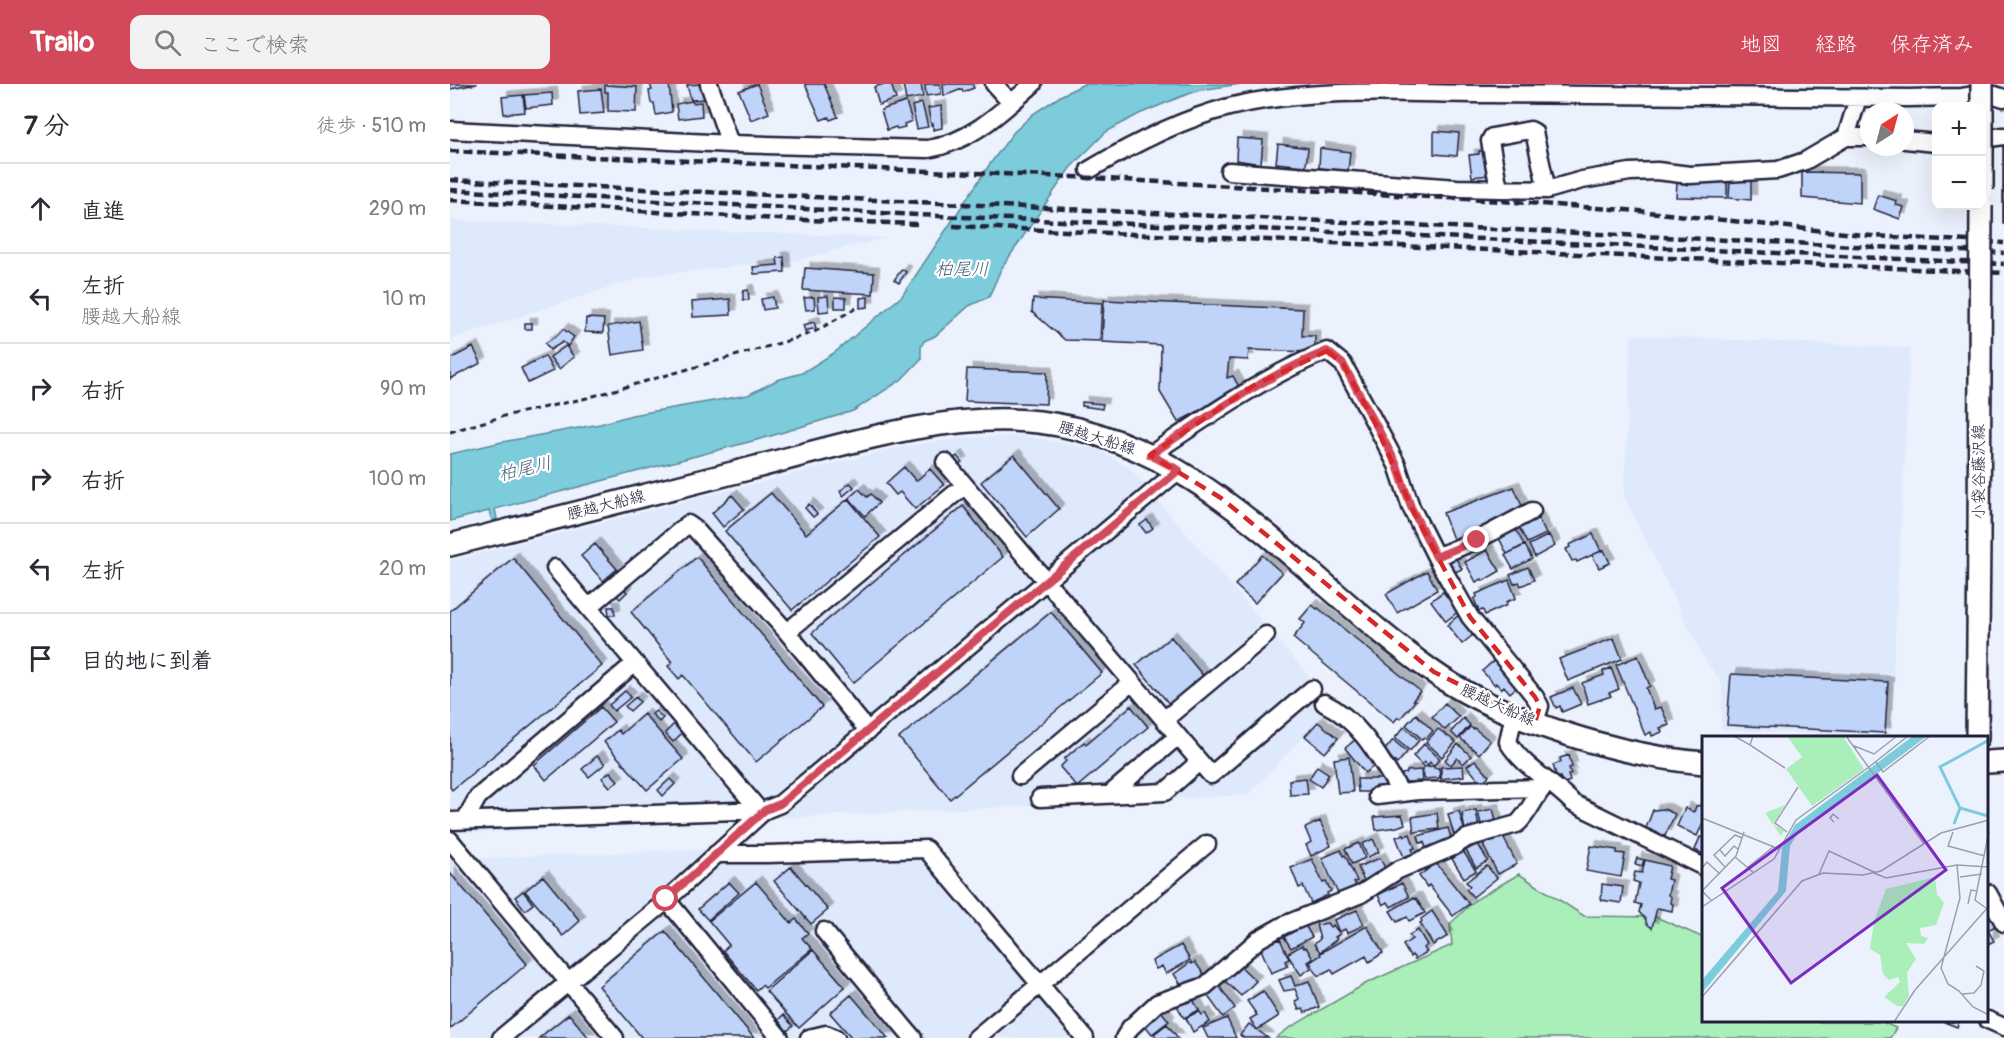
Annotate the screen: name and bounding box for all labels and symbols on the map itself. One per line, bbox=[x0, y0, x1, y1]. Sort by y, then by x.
north arrow bbox=[1860, 102, 1914, 156]
water label: 柏尾川 bbox=[935, 258, 989, 281]
street label: 腰越大船線 bbox=[1056, 417, 1138, 459]
street label: 小袋谷藤沢線 bbox=[1969, 424, 1989, 520]
water label: 柏尾川 bbox=[496, 452, 554, 486]
street label: 腰越大船線 bbox=[565, 486, 647, 524]
route end bbox=[1463, 526, 1489, 552]
street label: 腰越大船線 bbox=[1457, 680, 1539, 730]
inset map bbox=[1702, 736, 1989, 1023]
route start bbox=[652, 885, 678, 911]

